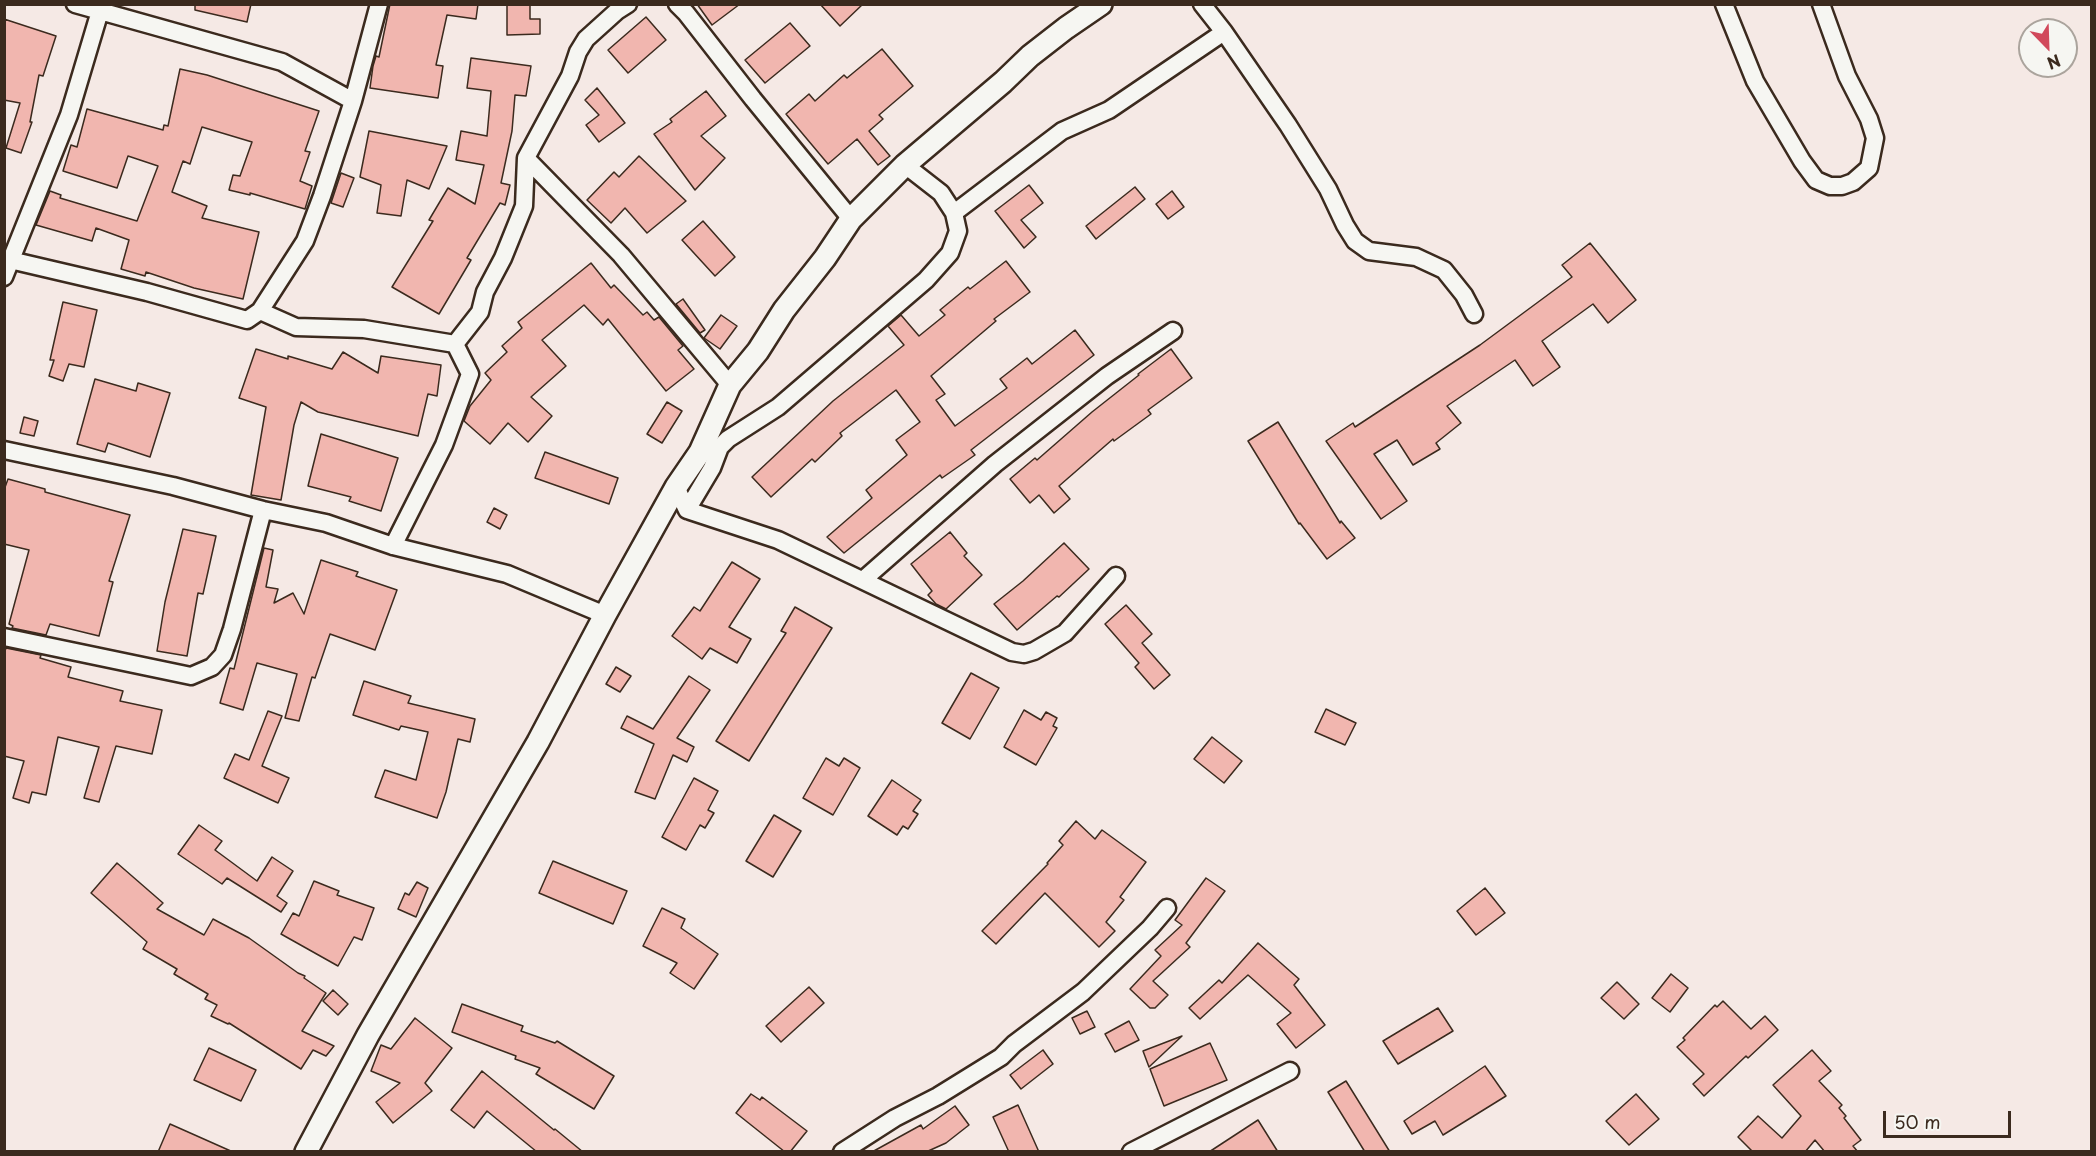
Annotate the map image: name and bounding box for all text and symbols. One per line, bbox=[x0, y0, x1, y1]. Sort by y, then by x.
north arrow bbox=[2018, 18, 2078, 78]
text: N bbox=[2044, 49, 2065, 76]
scale bar bbox=[1886, 1099, 2014, 1137]
text: 50 m bbox=[1894, 1108, 1941, 1135]

